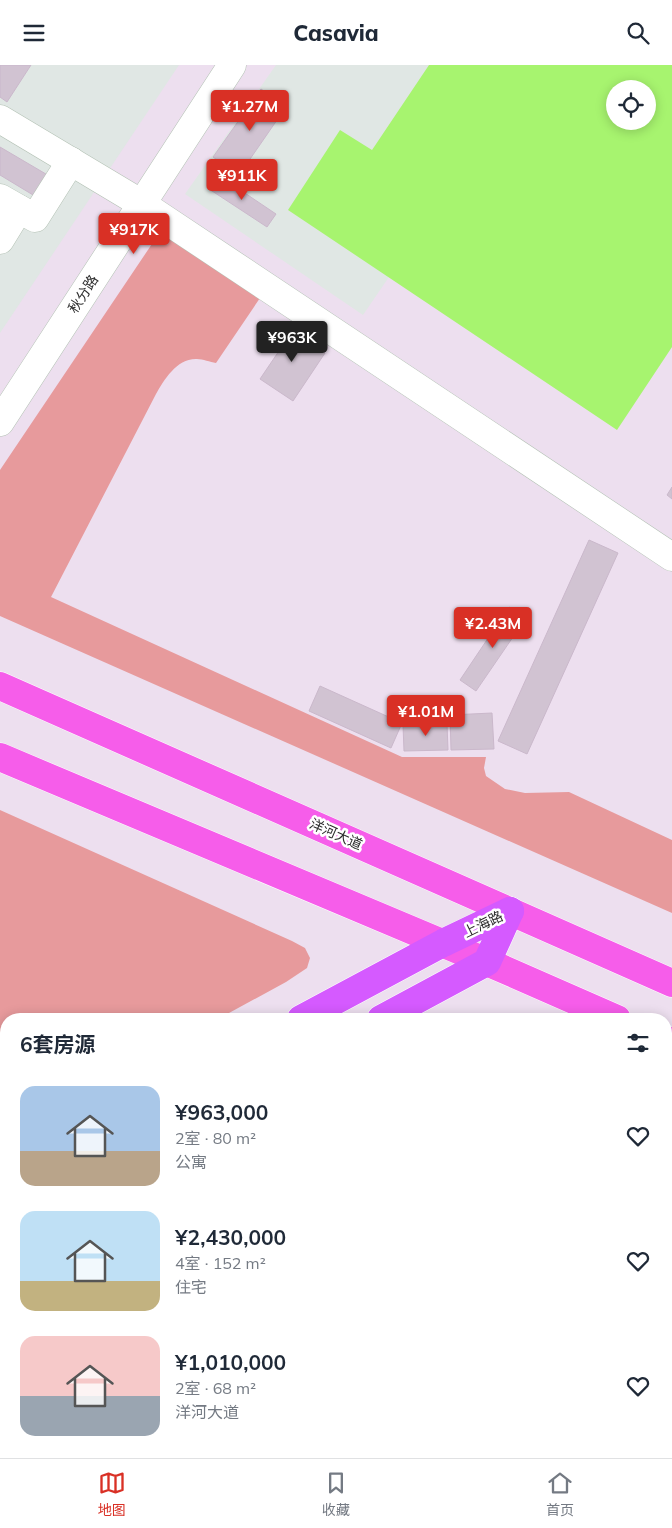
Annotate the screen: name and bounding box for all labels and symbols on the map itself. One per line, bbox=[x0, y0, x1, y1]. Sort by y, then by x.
pin: ¥1.27M bbox=[209, 89, 291, 132]
pin: ¥911K bbox=[207, 159, 277, 201]
pin: ¥917K bbox=[99, 213, 169, 255]
street label: 秋分路 bbox=[64, 271, 102, 317]
pin: ¥963K bbox=[257, 321, 327, 363]
pin: ¥2.43M bbox=[452, 607, 534, 649]
pin: ¥1.01M bbox=[385, 695, 467, 737]
street label: 洋河大道 bbox=[307, 814, 365, 854]
street label: 上海路 bbox=[460, 907, 506, 941]

